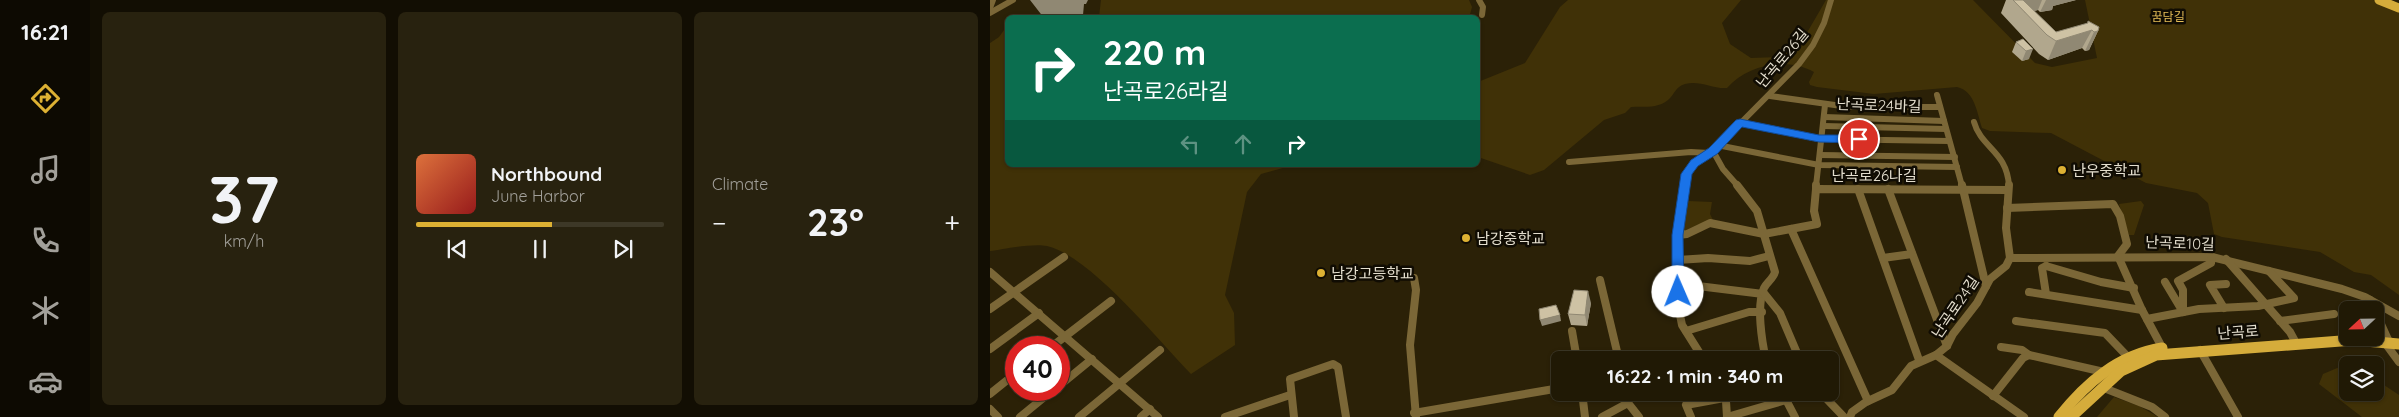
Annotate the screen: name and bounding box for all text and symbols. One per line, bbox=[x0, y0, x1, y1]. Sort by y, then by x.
park label: 꿈담길 bbox=[2151, 9, 2185, 24]
text: 16:21 bbox=[21, 18, 69, 46]
street label: 난곡로26길 bbox=[1752, 24, 1812, 92]
text: 220 m bbox=[1103, 30, 1206, 74]
icon: right bbox=[1020, 35, 1085, 100]
text: 난곡로26라길 bbox=[1103, 77, 1228, 105]
icon: directions bbox=[28, 81, 63, 116]
street label: 난곡로24바길 bbox=[1836, 94, 1922, 116]
pin bbox=[1838, 118, 1880, 160]
icon: arrive bbox=[1845, 125, 1873, 153]
icon: left bbox=[1176, 130, 1204, 158]
icon: ahead bbox=[1229, 130, 1257, 158]
icon: right bbox=[1282, 130, 1310, 158]
icon: music bbox=[28, 152, 63, 187]
text: 37 bbox=[209, 158, 279, 239]
place label: 난우중학교 bbox=[2072, 161, 2141, 180]
text: Northbound bbox=[491, 162, 602, 186]
marker: 난우중학교 bbox=[2056, 164, 2068, 176]
street label: 난곡로26나길 bbox=[1831, 166, 1917, 185]
text: Climate bbox=[712, 174, 768, 194]
text: June Harbor bbox=[491, 186, 585, 206]
text: 23° bbox=[807, 198, 864, 246]
text: − bbox=[712, 205, 727, 240]
text: + bbox=[944, 205, 960, 240]
icon: phone bbox=[28, 223, 63, 258]
place label: 남강중학교 bbox=[1476, 229, 1545, 248]
text: km/h bbox=[224, 231, 264, 251]
marker: 남강중학교 bbox=[1460, 232, 1472, 244]
street label: 난곡로10길 bbox=[2145, 232, 2215, 254]
icon: previous bbox=[443, 235, 471, 263]
icon: pause bbox=[526, 235, 554, 263]
icon: next bbox=[609, 235, 637, 263]
place label: 남강고등학교 bbox=[1331, 264, 1414, 283]
position arrow bbox=[1651, 265, 1703, 317]
marker: 남강고등학교 bbox=[1315, 267, 1327, 279]
street label: 난곡로24길 bbox=[1927, 272, 1983, 342]
icon: climate bbox=[28, 293, 63, 328]
north arrow bbox=[2339, 301, 2384, 346]
map controls bbox=[2339, 301, 2384, 401]
street label: 난곡로 bbox=[2217, 321, 2259, 343]
speed limit sign: 40 bbox=[1005, 336, 1070, 401]
button: layers bbox=[2339, 356, 2384, 401]
icon: car bbox=[28, 364, 63, 399]
text: 16:22 · 1 min · 340 m bbox=[1607, 364, 1783, 388]

